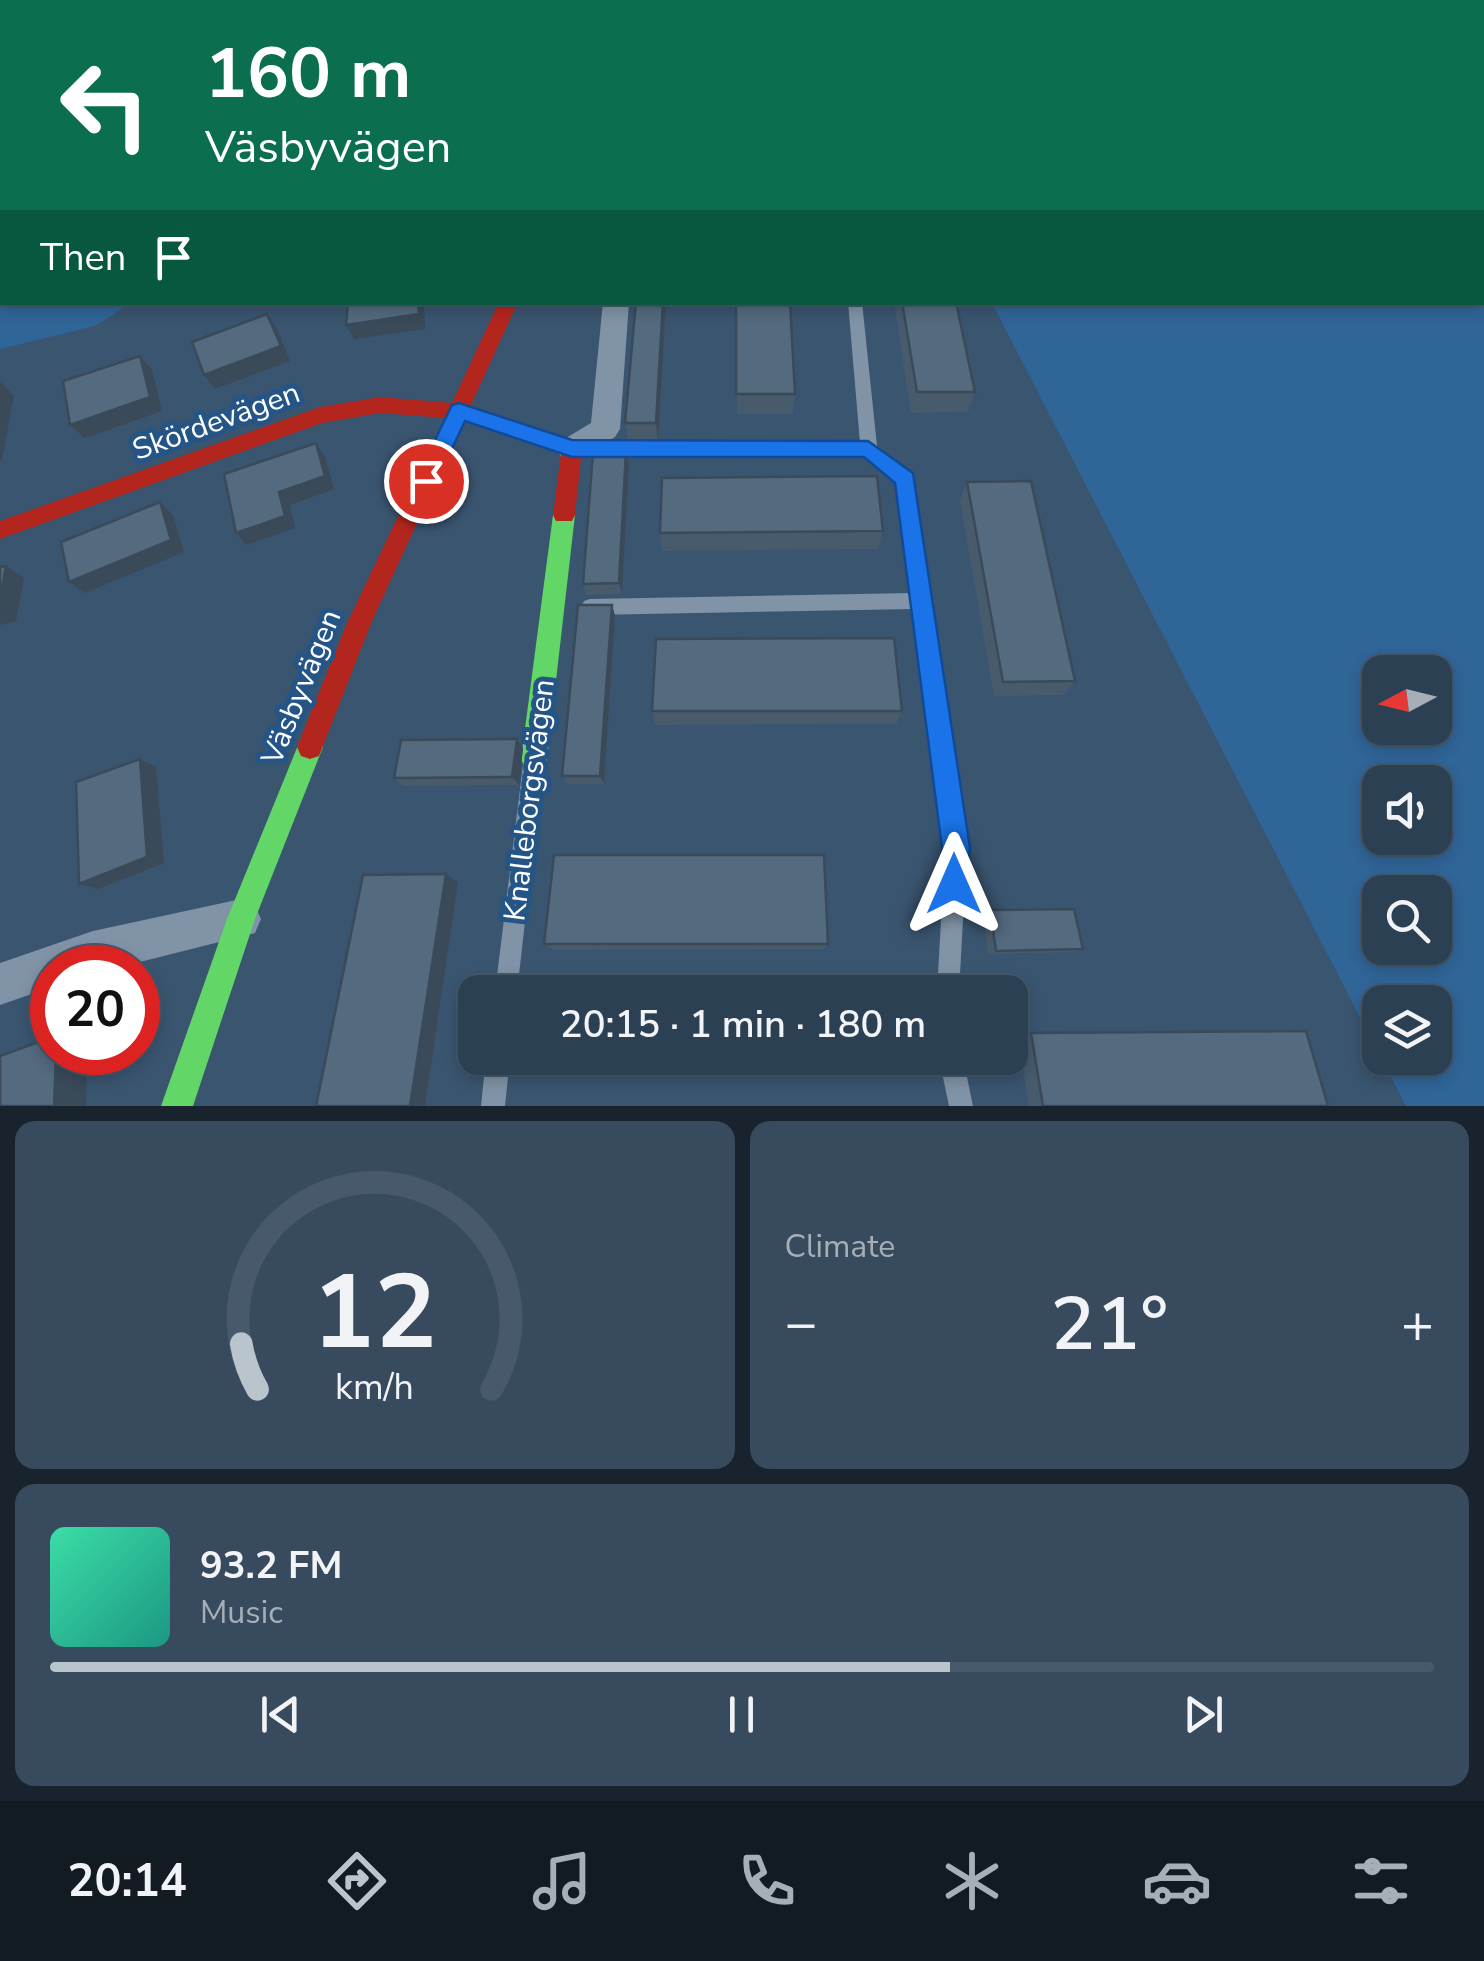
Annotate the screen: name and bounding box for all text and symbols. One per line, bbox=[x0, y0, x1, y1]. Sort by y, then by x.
text: 160 m bbox=[205, 26, 411, 122]
icon: left bbox=[40, 40, 170, 170]
text: Väsbyvägen bbox=[205, 117, 451, 178]
icon: arrive bbox=[146, 230, 201, 285]
text: Then bbox=[40, 232, 126, 283]
street label: Skördevägen bbox=[127, 372, 305, 471]
pin bbox=[384, 439, 469, 524]
icon: arrive bbox=[399, 454, 454, 509]
street label: Väsbyvägen bbox=[251, 603, 351, 772]
north arrow bbox=[1362, 655, 1452, 745]
map controls bbox=[1362, 655, 1452, 1075]
street label: Knalleborgsvägen bbox=[494, 677, 565, 923]
button: sound bbox=[1362, 765, 1452, 855]
position arrow bbox=[902, 832, 1006, 936]
button: search bbox=[1362, 875, 1452, 965]
speed limit sign: 20 bbox=[30, 945, 160, 1075]
button: layers bbox=[1362, 985, 1452, 1075]
text: 20:15 · 1 min · 180 m bbox=[560, 999, 926, 1050]
text: Climate bbox=[785, 1225, 895, 1268]
text: 12 bbox=[312, 1242, 437, 1384]
text: 21° bbox=[1050, 1273, 1168, 1375]
text: − bbox=[785, 1286, 818, 1361]
text: + bbox=[1401, 1286, 1434, 1361]
text: km/h bbox=[335, 1363, 414, 1412]
text: 93.2 FM bbox=[200, 1540, 342, 1591]
text: Music bbox=[200, 1591, 283, 1634]
icon: previous bbox=[253, 1687, 308, 1742]
icon: pause bbox=[714, 1687, 769, 1742]
icon: next bbox=[1176, 1687, 1231, 1742]
icon: directions bbox=[322, 1846, 392, 1916]
icon: music bbox=[527, 1846, 597, 1916]
icon: phone bbox=[732, 1846, 802, 1916]
icon: climate bbox=[937, 1846, 1007, 1916]
icon: car bbox=[1142, 1846, 1212, 1916]
icon: filters bbox=[1346, 1846, 1416, 1916]
text: 20:14 bbox=[67, 1851, 187, 1912]

